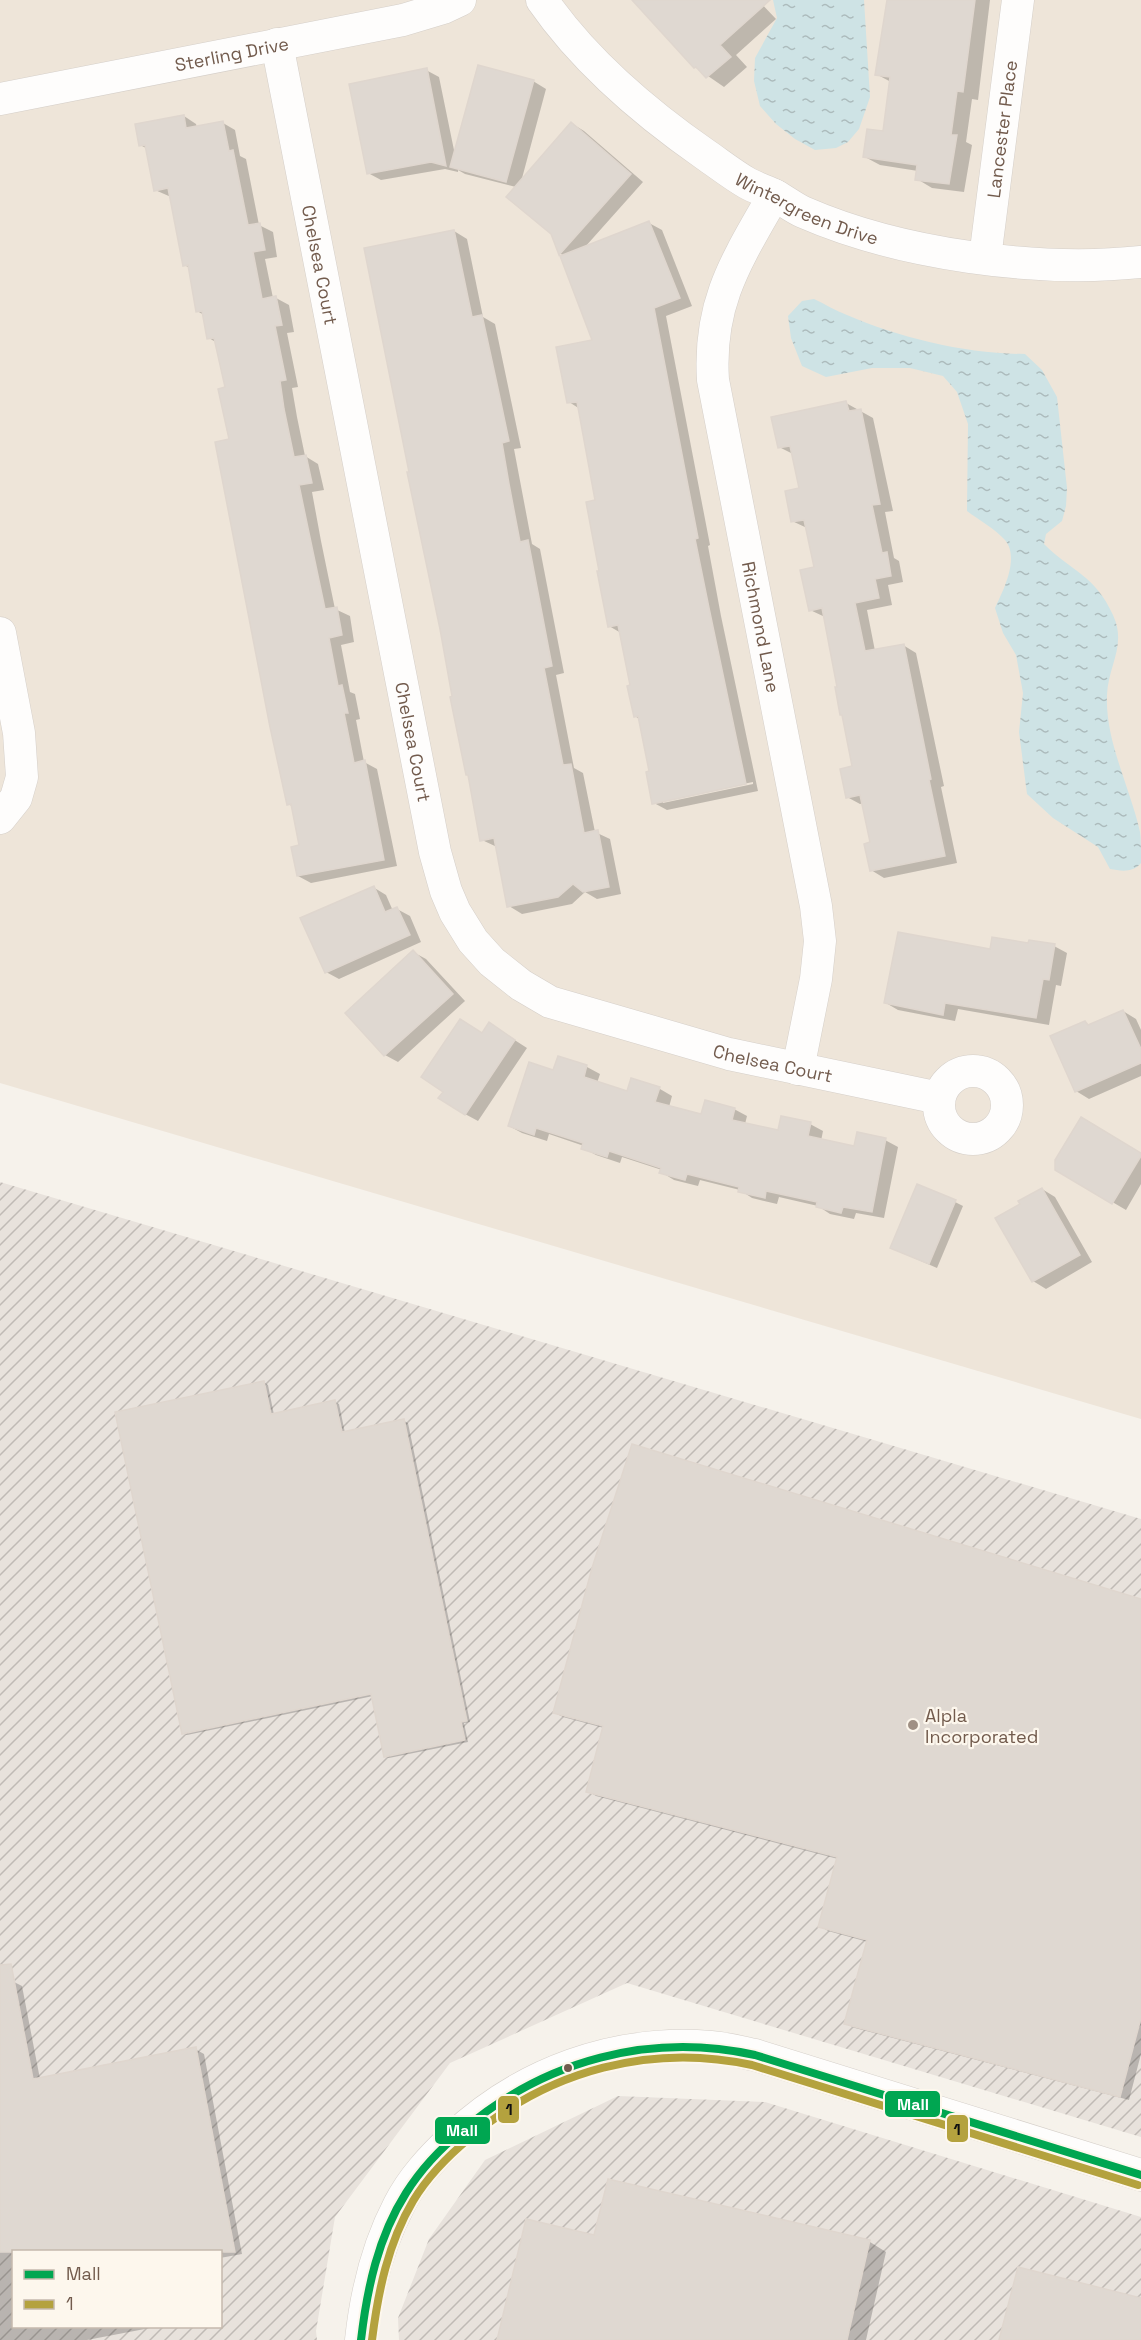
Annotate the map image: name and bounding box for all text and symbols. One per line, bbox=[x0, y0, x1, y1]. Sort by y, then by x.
street label: Sterling Drive bbox=[173, 31, 291, 76]
street label: Lancester Place bbox=[981, 59, 1022, 199]
street label: Wintergreen Drive bbox=[731, 167, 881, 249]
street label: Chelsea Court bbox=[297, 203, 343, 327]
street label: Richmond Lane bbox=[737, 559, 785, 694]
street label: Chelsea Court bbox=[390, 680, 436, 804]
street label: Chelsea Court bbox=[710, 1039, 835, 1087]
place label: Alpla Incorporated bbox=[925, 1704, 1038, 1748]
marker: Alpla Incorporated bbox=[906, 1718, 920, 1732]
unlabelled marker bbox=[562, 2062, 574, 2074]
line badge: Mall bbox=[884, 2090, 941, 2118]
text: Mall bbox=[897, 2094, 929, 2115]
line badge: 1 bbox=[497, 2095, 520, 2124]
text: 1 bbox=[505, 2099, 513, 2120]
line badge: 1 bbox=[946, 2114, 969, 2143]
line badge: Mall bbox=[434, 2116, 491, 2145]
text: 1 bbox=[953, 2119, 961, 2140]
text: Mall bbox=[446, 2120, 478, 2141]
legend bbox=[12, 2250, 222, 2328]
text: Mall bbox=[66, 2262, 101, 2285]
text: 1 bbox=[66, 2292, 74, 2315]

